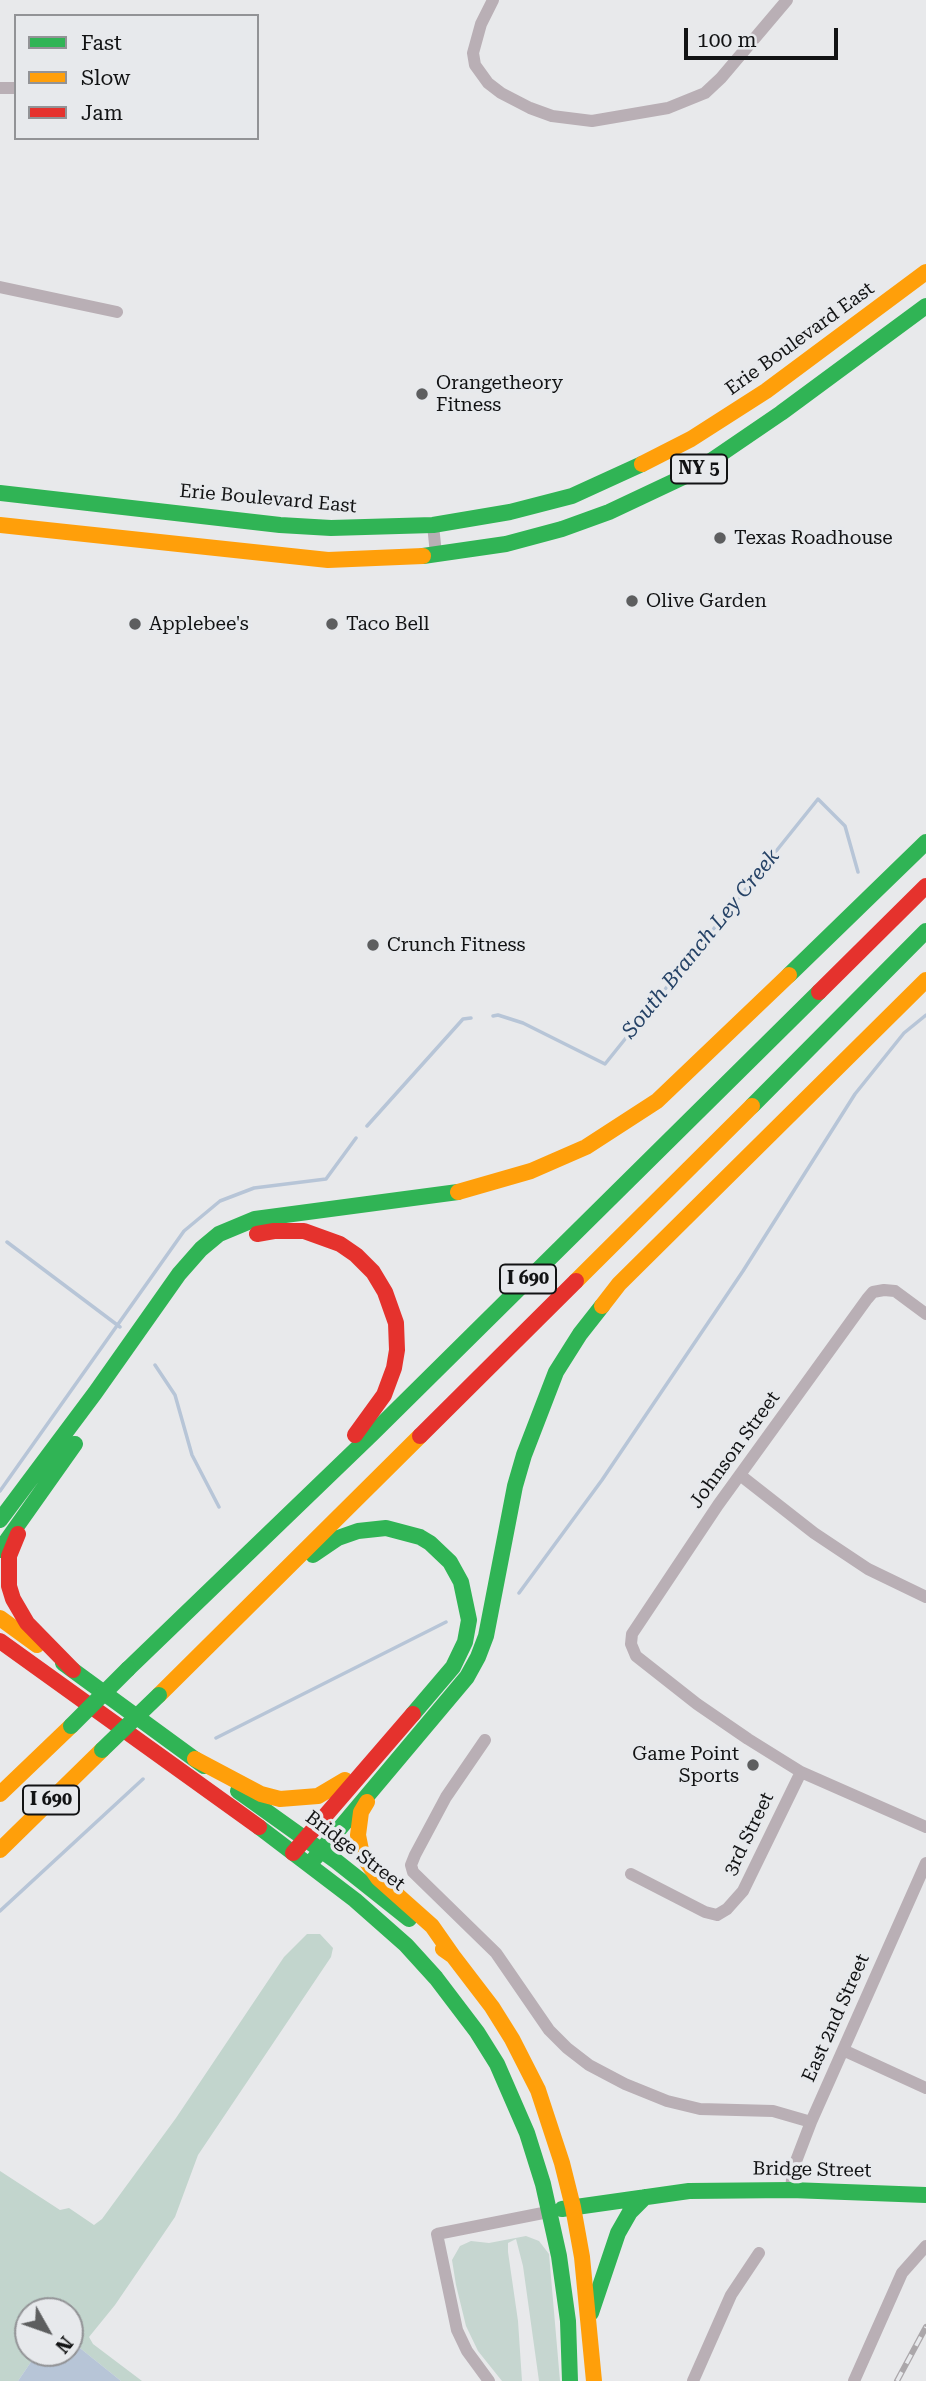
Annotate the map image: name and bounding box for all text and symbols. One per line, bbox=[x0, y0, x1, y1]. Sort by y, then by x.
legend bbox=[14, 14, 259, 140]
scale bar bbox=[688, 14, 842, 58]
text: 100 m bbox=[697, 28, 757, 52]
text: Fast bbox=[81, 31, 122, 55]
text: Slow bbox=[81, 66, 130, 90]
text: Jam bbox=[81, 101, 123, 125]
street label: Erie Boulevard East bbox=[721, 277, 879, 401]
place label: Orangetheory Fitness bbox=[436, 372, 563, 416]
marker: Orangetheory Fitness bbox=[414, 386, 430, 402]
road number: NY 5 bbox=[671, 454, 727, 484]
street label: Erie Boulevard East bbox=[178, 480, 358, 518]
place label: Texas Roadhouse bbox=[734, 527, 893, 549]
marker: Texas Roadhouse bbox=[712, 530, 728, 546]
place label: Olive Garden bbox=[646, 590, 767, 612]
marker: Olive Garden bbox=[624, 593, 640, 609]
place label: Applebee's bbox=[149, 613, 249, 635]
place label: Taco Bell bbox=[346, 613, 429, 635]
marker: Applebee's bbox=[127, 616, 143, 632]
marker: Taco Bell bbox=[324, 616, 340, 632]
water label: South Branch Ley Creek bbox=[617, 844, 785, 1044]
place label: Crunch Fitness bbox=[387, 934, 526, 956]
marker: Crunch Fitness bbox=[365, 937, 381, 953]
road number: I 690 bbox=[500, 1264, 556, 1294]
street label: Johnson Street bbox=[685, 1387, 785, 1513]
place label: Game Point Sports bbox=[632, 1743, 739, 1787]
marker: Game Point Sports bbox=[745, 1757, 761, 1773]
road number: I 690 bbox=[23, 1786, 79, 1814]
street label: 3rd Street bbox=[719, 1789, 779, 1879]
street label: Bridge Street bbox=[301, 1806, 409, 1896]
street label: East 2nd Street bbox=[798, 1950, 874, 2086]
street label: Bridge Street bbox=[752, 2158, 872, 2182]
north arrow bbox=[14, 2297, 84, 2367]
text: N bbox=[50, 2332, 77, 2358]

